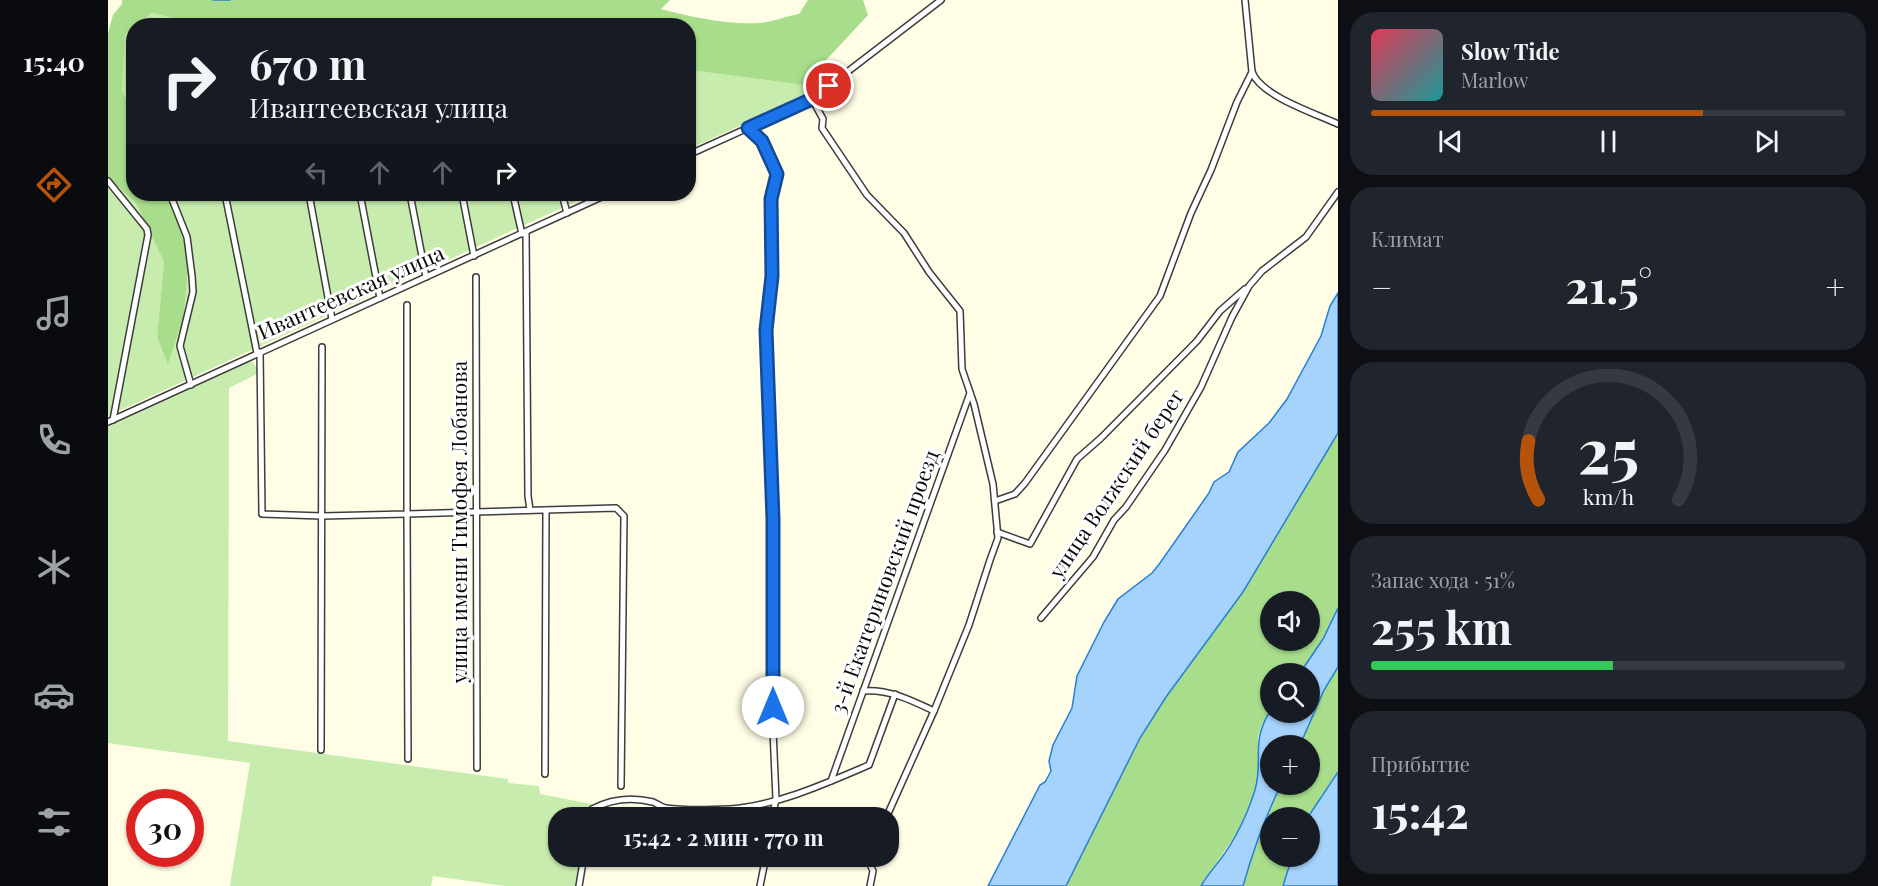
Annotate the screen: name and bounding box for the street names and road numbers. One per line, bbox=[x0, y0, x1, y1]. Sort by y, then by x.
street label: Ивантеевская улица bbox=[253, 237, 448, 345]
street label: улица имени Тимофея Лобанова bbox=[444, 360, 472, 684]
street label: улица Волжский берег bbox=[1041, 382, 1189, 584]
street label: 3-й Екатериновский проезд bbox=[822, 446, 944, 717]

